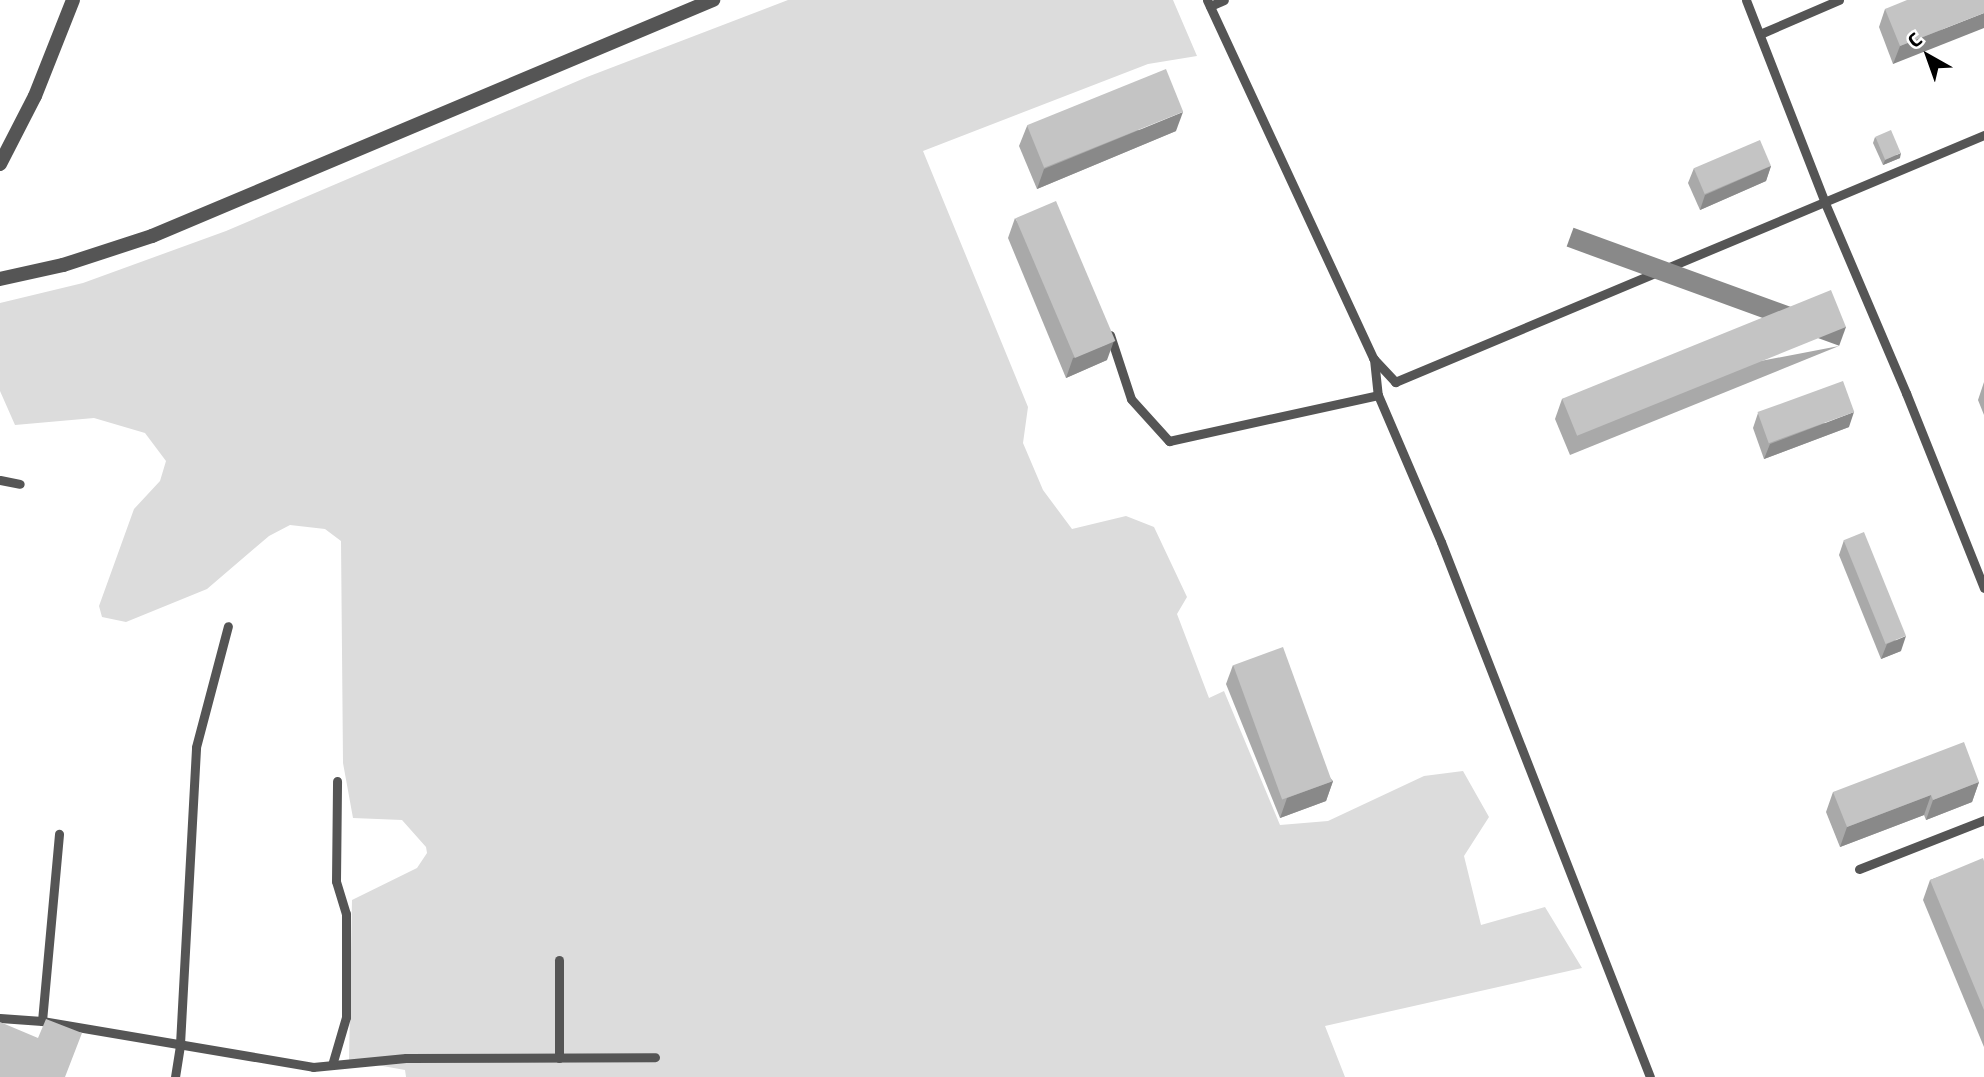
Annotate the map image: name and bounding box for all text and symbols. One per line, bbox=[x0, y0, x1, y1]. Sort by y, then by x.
north arrow bbox=[1893, 21, 1963, 91]
text: С bbox=[1903, 27, 1926, 52]

